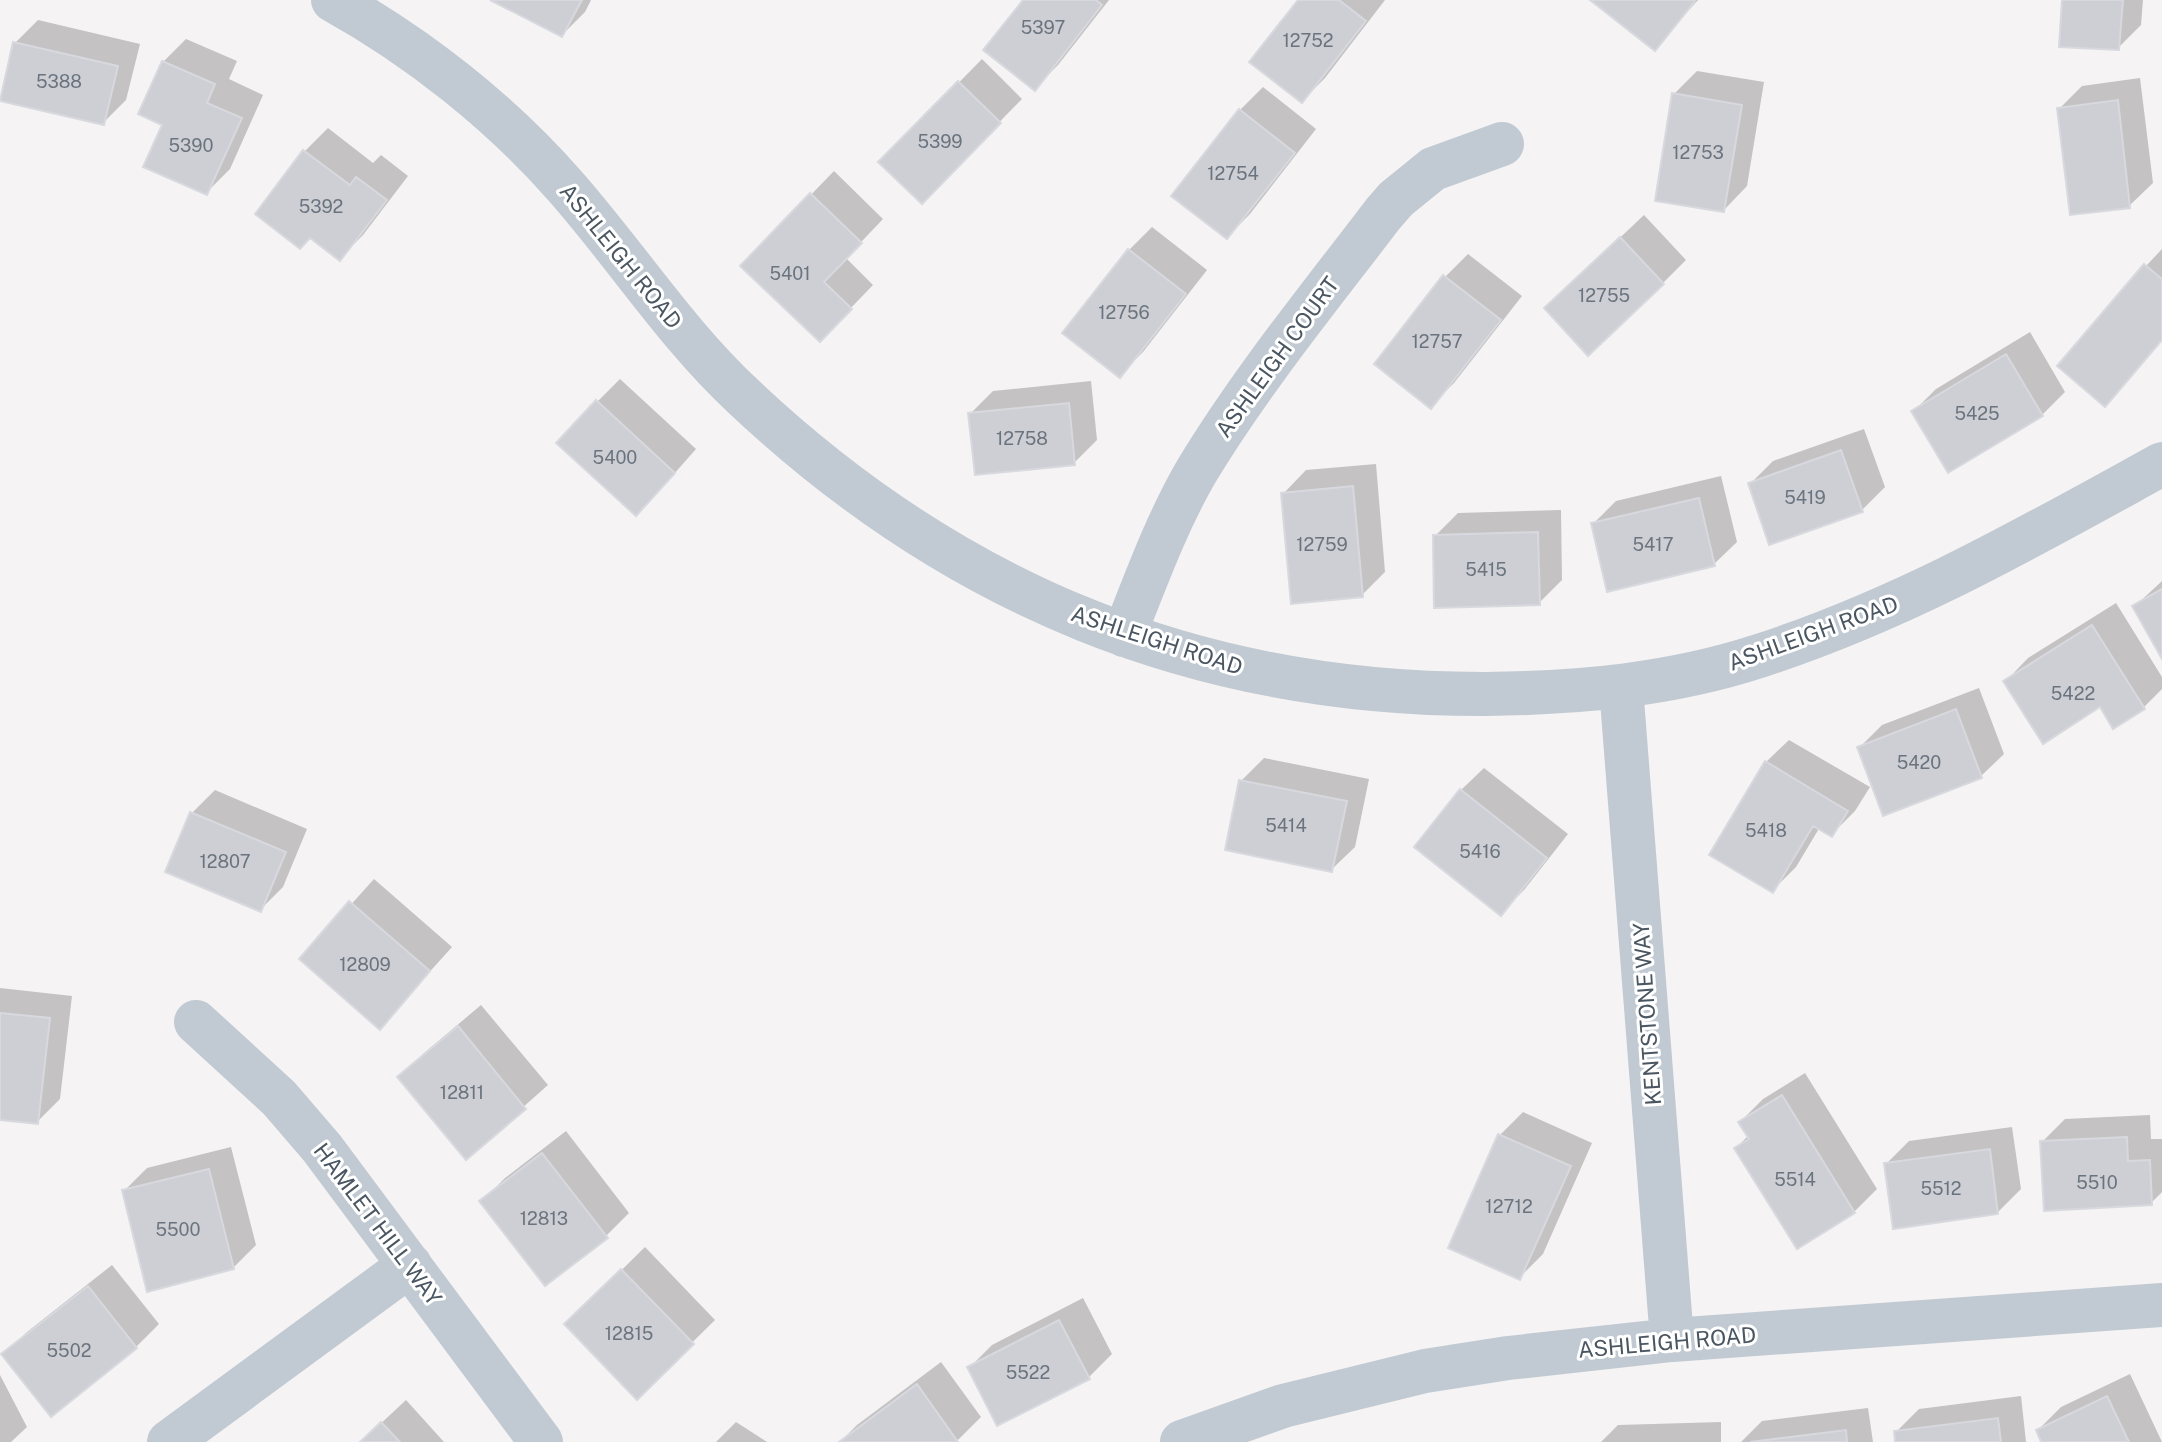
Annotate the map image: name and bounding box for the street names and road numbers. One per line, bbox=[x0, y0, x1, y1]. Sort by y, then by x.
street label: ASHLEIGH ROAD bbox=[555, 178, 687, 334]
street label: ASHLEIGH COURT bbox=[1210, 272, 1344, 442]
street label: ASHLEIGH ROAD bbox=[1725, 590, 1901, 676]
street label: ASHLEIGH ROAD bbox=[1068, 600, 1246, 680]
street label: KENTSTONE WAY bbox=[1628, 921, 1666, 1106]
street label: HAMLET HILL WAY bbox=[309, 1138, 448, 1311]
street label: ASHLEIGH ROAD bbox=[1577, 1321, 1757, 1363]

